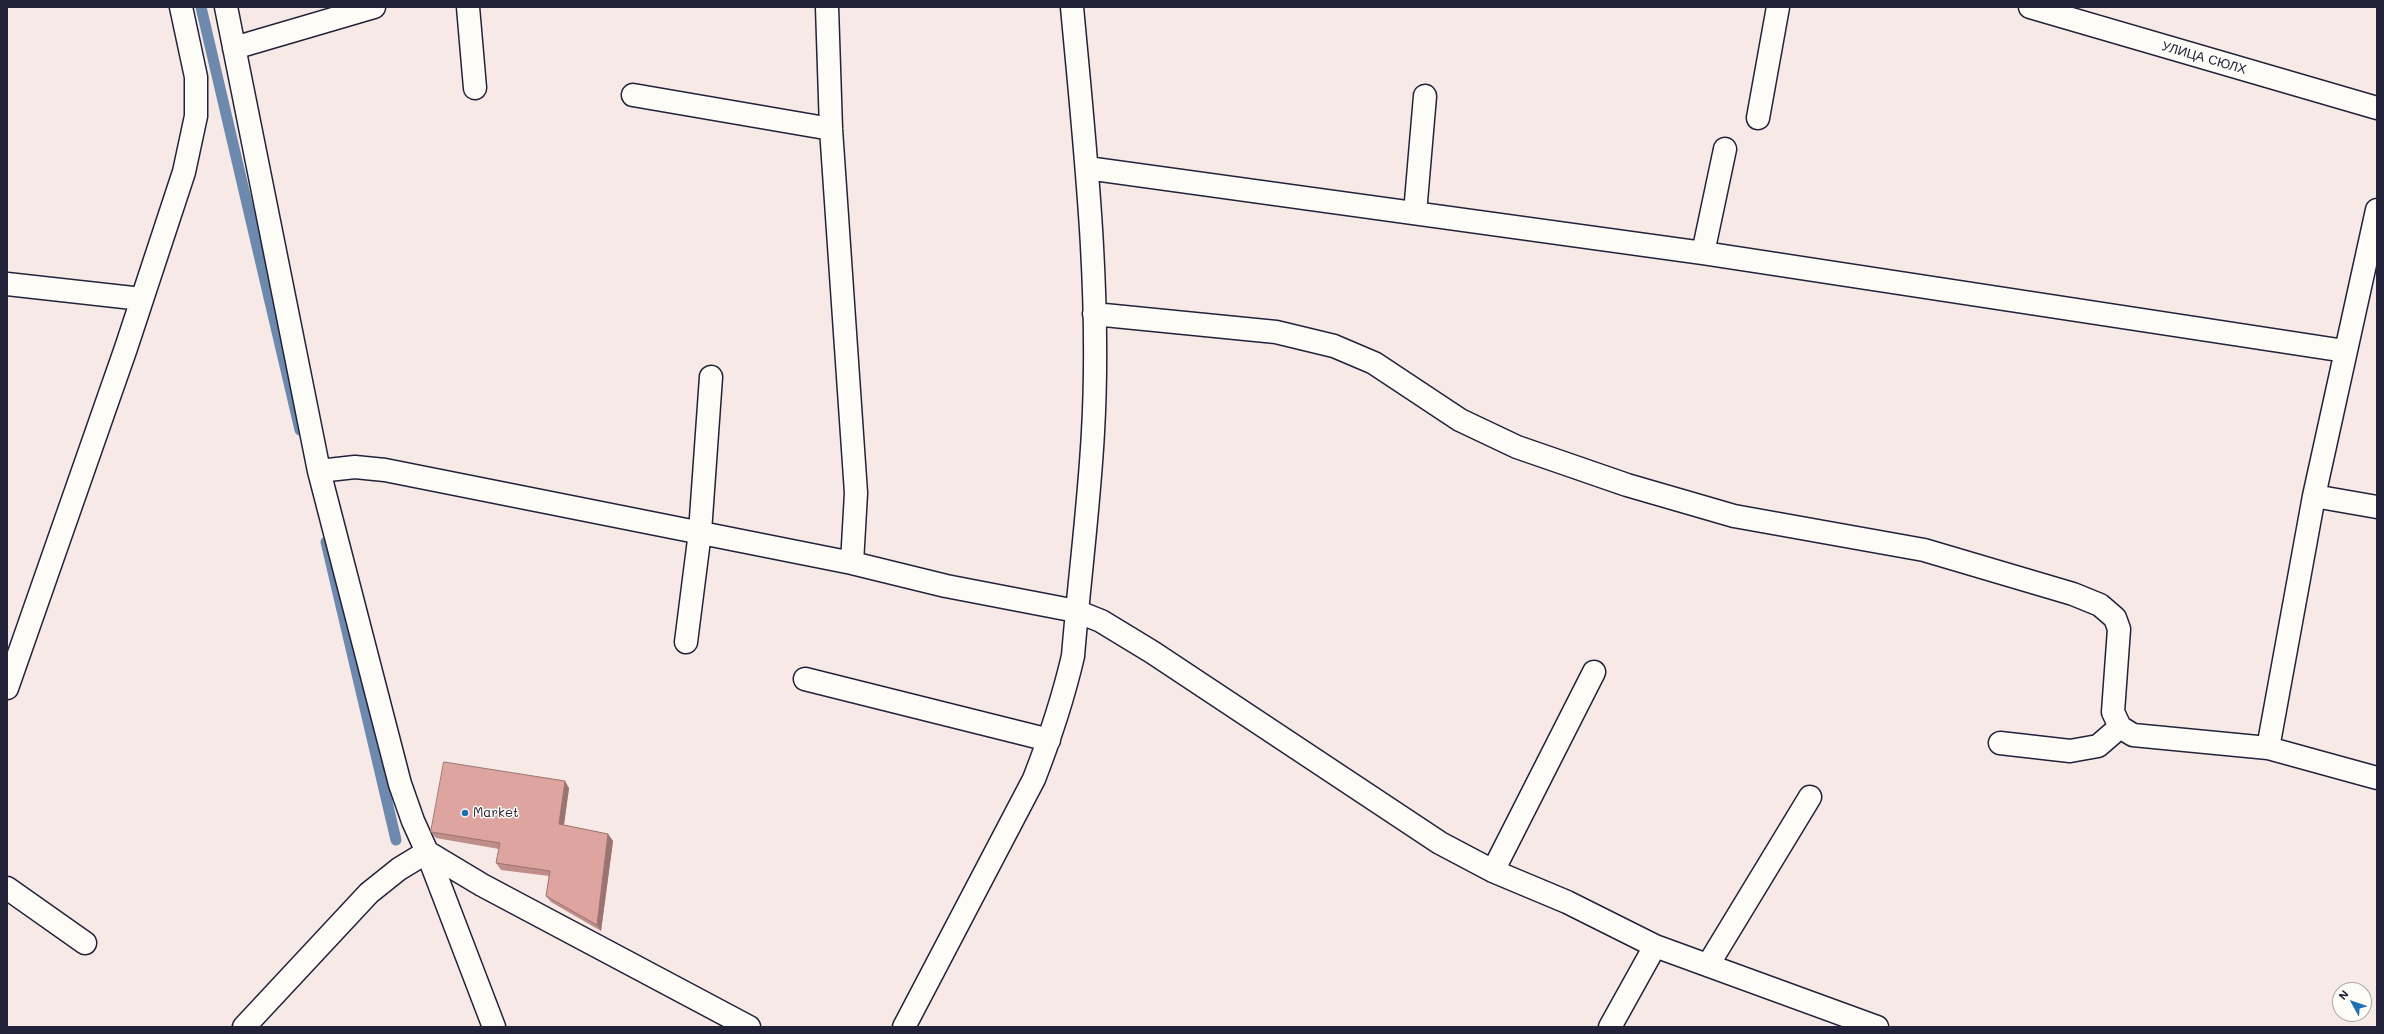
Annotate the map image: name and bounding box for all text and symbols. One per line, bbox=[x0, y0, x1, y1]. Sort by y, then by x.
street label: УЛИЦА СЮЛХ bbox=[2160, 38, 2248, 78]
place label: Market bbox=[473, 805, 519, 821]
marker: Market bbox=[460, 808, 470, 818]
north arrow bbox=[2332, 982, 2372, 1022]
text: N bbox=[2335, 987, 2352, 1003]

